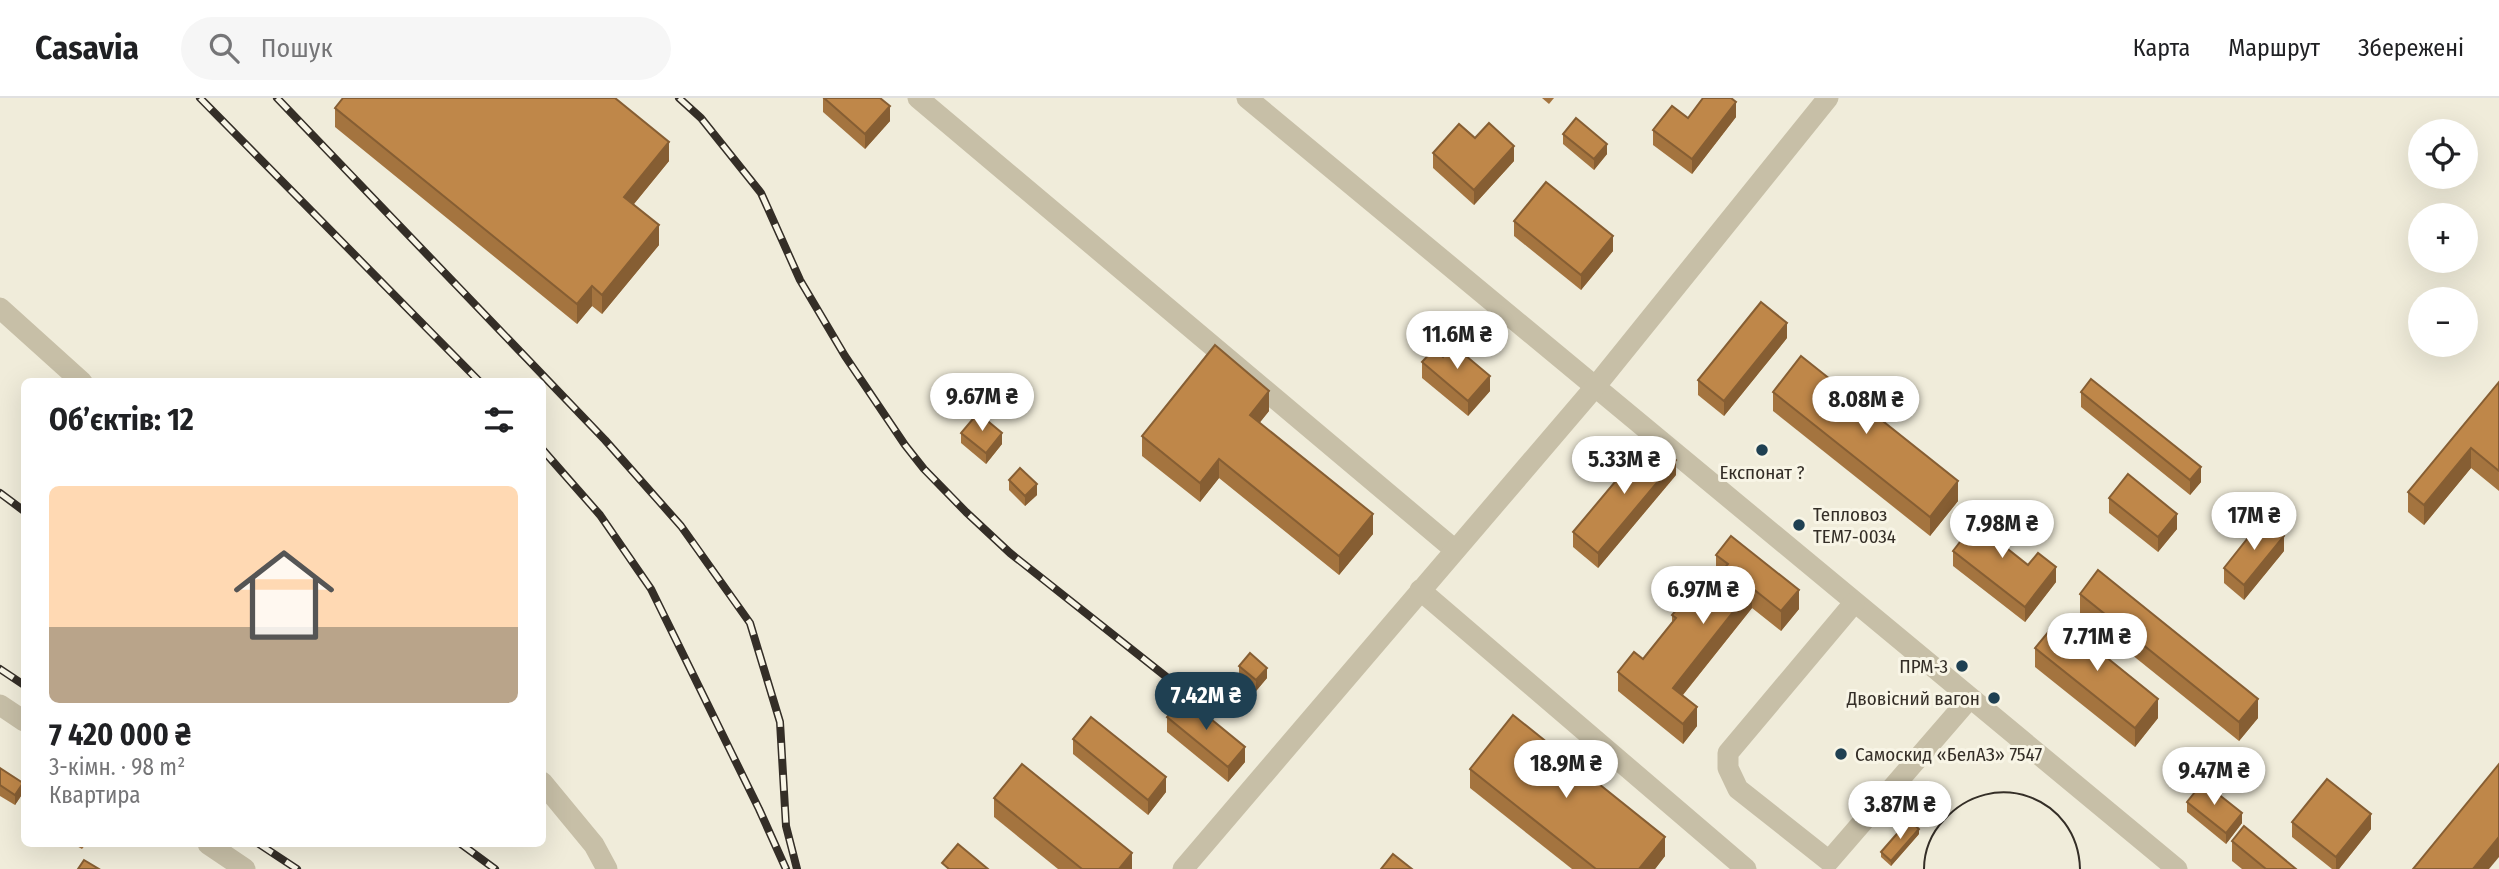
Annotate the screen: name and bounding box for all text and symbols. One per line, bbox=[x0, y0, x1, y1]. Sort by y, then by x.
search box bbox=[181, 17, 671, 80]
text: Casavia bbox=[35, 28, 139, 68]
icon: search bbox=[205, 29, 243, 67]
text: Пошук bbox=[261, 33, 333, 64]
text: Карта bbox=[2133, 34, 2190, 62]
text: Маршрут bbox=[2228, 34, 2320, 62]
text: Збережені bbox=[2358, 34, 2464, 62]
map controls bbox=[2408, 119, 2478, 357]
button: locate bbox=[2408, 119, 2478, 189]
button: + bbox=[2408, 203, 2478, 273]
button: − bbox=[2408, 287, 2478, 357]
pin: 11.6M ₴ bbox=[1392, 312, 1522, 371]
text: 11.6M ₴ bbox=[1422, 320, 1492, 348]
pin: 9.67M ₴ bbox=[917, 374, 1047, 433]
pin: 8.08M ₴ bbox=[1801, 376, 1931, 436]
text: 9.67M ₴ bbox=[946, 382, 1018, 410]
text: 8.08M ₴ bbox=[1828, 385, 1904, 413]
icon: filters bbox=[480, 401, 518, 439]
text: Об’єктів: 12 bbox=[49, 402, 194, 438]
pin: 5.33M ₴ bbox=[1559, 436, 1689, 496]
marker: Експонат ? bbox=[1754, 442, 1770, 458]
text: 5.33M ₴ bbox=[1588, 445, 1660, 473]
place label: Експонат ? bbox=[1720, 461, 1804, 484]
pin: 17M ₴ bbox=[2205, 492, 2303, 552]
pin: 7.98M ₴ bbox=[1937, 500, 2067, 560]
text: 17M ₴ bbox=[2227, 501, 2281, 529]
place label: Тепловоз ТЕМ7-0034 bbox=[1813, 503, 1896, 548]
text: 7.98M ₴ bbox=[1966, 509, 2038, 537]
marker: Тепловоз ТЕМ7-0034 bbox=[1791, 517, 1807, 533]
icon: home bbox=[221, 532, 347, 658]
pin: 6.97M ₴ bbox=[1638, 566, 1768, 626]
text: 6.97M ₴ bbox=[1667, 575, 1739, 603]
pin: 7.71M ₴ bbox=[2032, 614, 2162, 673]
text: 7.71M ₴ bbox=[2063, 622, 2131, 650]
place label: ПРМ-3 bbox=[1899, 655, 1948, 678]
marker: ПРМ-3 bbox=[1954, 658, 1970, 674]
pin: 7.42M ₴ bbox=[1141, 672, 1271, 732]
text: 7.42M ₴ bbox=[1171, 681, 1241, 709]
place label: Двовісний вагон bbox=[1846, 687, 1980, 710]
marker: Двовісний вагон bbox=[1986, 690, 2002, 706]
text: 7 420 000 ₴ bbox=[49, 717, 191, 753]
pin: 18.9M ₴ bbox=[1501, 740, 1631, 800]
place label: Самоскид «БелАЗ» 7547 bbox=[1855, 743, 2042, 766]
marker: Самоскид «БелАЗ» 7547 bbox=[1833, 746, 1849, 762]
pin: 9.47M ₴ bbox=[2149, 748, 2279, 807]
text: 18.9M ₴ bbox=[1530, 749, 1602, 777]
text: 3-кімн. · 98 m² bbox=[49, 753, 185, 781]
text: 9.47M ₴ bbox=[2178, 756, 2250, 784]
text: Квартира bbox=[49, 781, 141, 809]
pin: 3.87M ₴ bbox=[1835, 782, 1965, 841]
text: 3.87M ₴ bbox=[1864, 790, 1936, 818]

